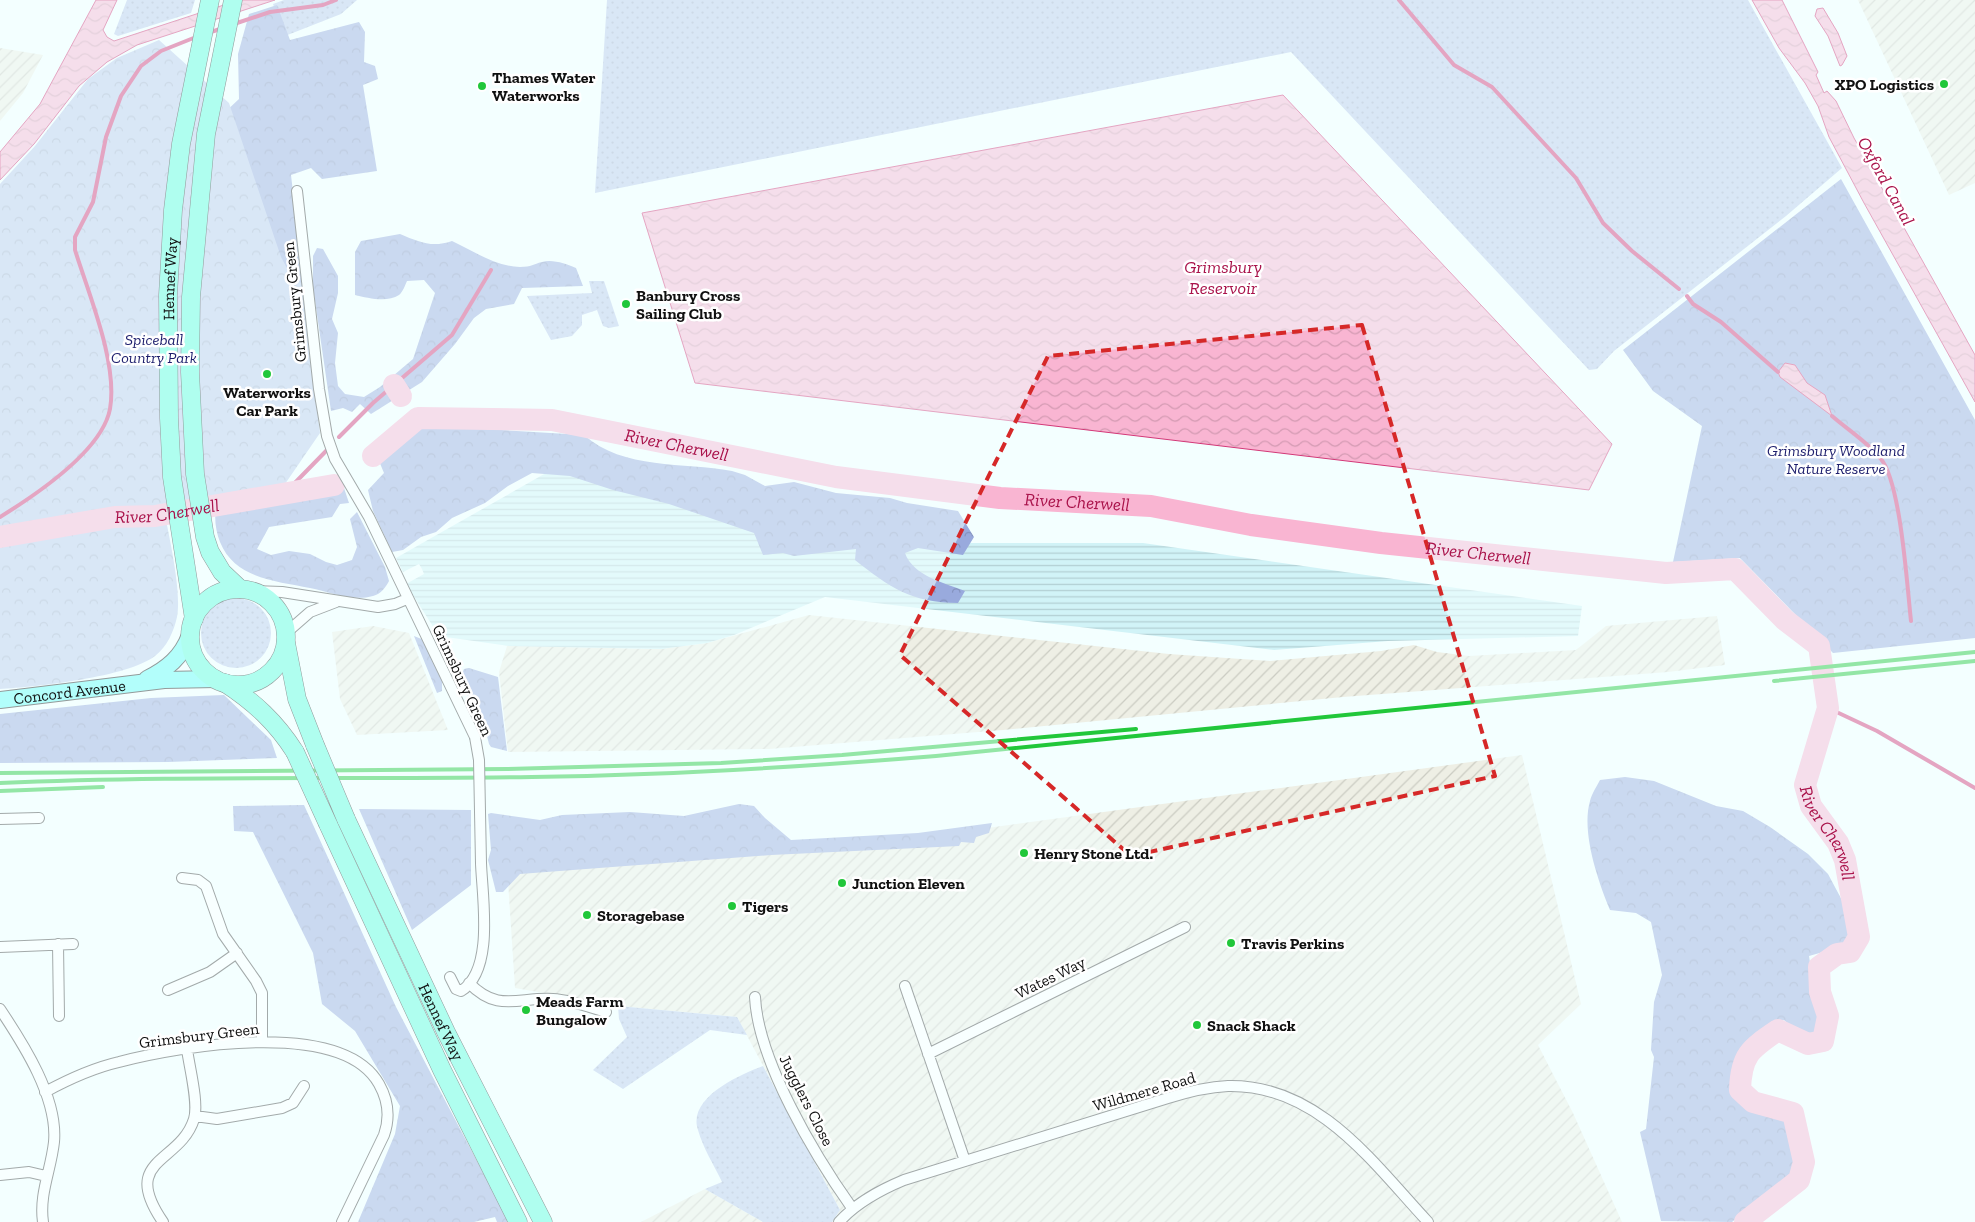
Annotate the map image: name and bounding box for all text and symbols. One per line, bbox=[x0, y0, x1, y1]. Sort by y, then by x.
place label: Thames Water Waterworks bbox=[492, 68, 596, 105]
place label: XPO Logistics bbox=[1835, 75, 1934, 94]
marker: XPO Logistics bbox=[1938, 78, 1950, 90]
marker: Thames Water Waterworks bbox=[476, 80, 488, 92]
water label: Oxford Canal bbox=[1853, 133, 1919, 229]
street label: Hennef Way bbox=[159, 236, 181, 320]
street label: Grimsbury Green bbox=[279, 240, 310, 363]
water label: Grimsbury Reservoir bbox=[1184, 256, 1262, 299]
place label: Banbury Cross Sailing Club bbox=[636, 286, 740, 323]
marker: Banbury Cross Sailing Club bbox=[620, 298, 632, 310]
park label: Spiceball Country Park bbox=[111, 330, 197, 367]
marker: Waterworks Car Park bbox=[261, 368, 273, 380]
place label: Waterworks Car Park bbox=[223, 383, 311, 420]
water label: River Cherwell bbox=[623, 424, 730, 466]
park label: Grimsbury Woodland Nature Reserve bbox=[1767, 441, 1905, 478]
water label: River Cherwell bbox=[1024, 488, 1130, 516]
water label: River Cherwell bbox=[114, 494, 221, 528]
water label: River Cherwell bbox=[1425, 537, 1532, 570]
street label: Grimsbury Green bbox=[428, 621, 497, 740]
street label: Concord Avenue bbox=[12, 676, 127, 708]
water label: River Cherwell bbox=[1795, 783, 1860, 882]
place label: Henry Stone Ltd. bbox=[1034, 844, 1153, 863]
marker: Henry Stone Ltd. bbox=[1018, 847, 1030, 859]
place label: Junction Eleven bbox=[852, 874, 965, 893]
marker: Junction Eleven bbox=[836, 877, 848, 889]
place label: Tigers bbox=[742, 897, 788, 916]
marker: Tigers bbox=[726, 900, 738, 912]
place label: Storagebase bbox=[597, 906, 685, 925]
marker: Storagebase bbox=[581, 909, 593, 921]
place label: Travis Perkins bbox=[1241, 934, 1344, 953]
marker: Travis Perkins bbox=[1225, 937, 1237, 949]
street label: Wates Way bbox=[1012, 952, 1089, 1003]
street label: Hennef Way bbox=[414, 980, 468, 1064]
place label: Meads Farm Bungalow bbox=[536, 992, 623, 1029]
marker: Meads Farm Bungalow bbox=[520, 1004, 532, 1016]
place label: Snack Shack bbox=[1207, 1016, 1296, 1035]
street label: Grimsbury Green bbox=[138, 1019, 261, 1052]
marker: Snack Shack bbox=[1191, 1019, 1203, 1031]
street label: Jugglers Close bbox=[775, 1051, 838, 1149]
street label: Wildmere Road bbox=[1091, 1068, 1198, 1115]

